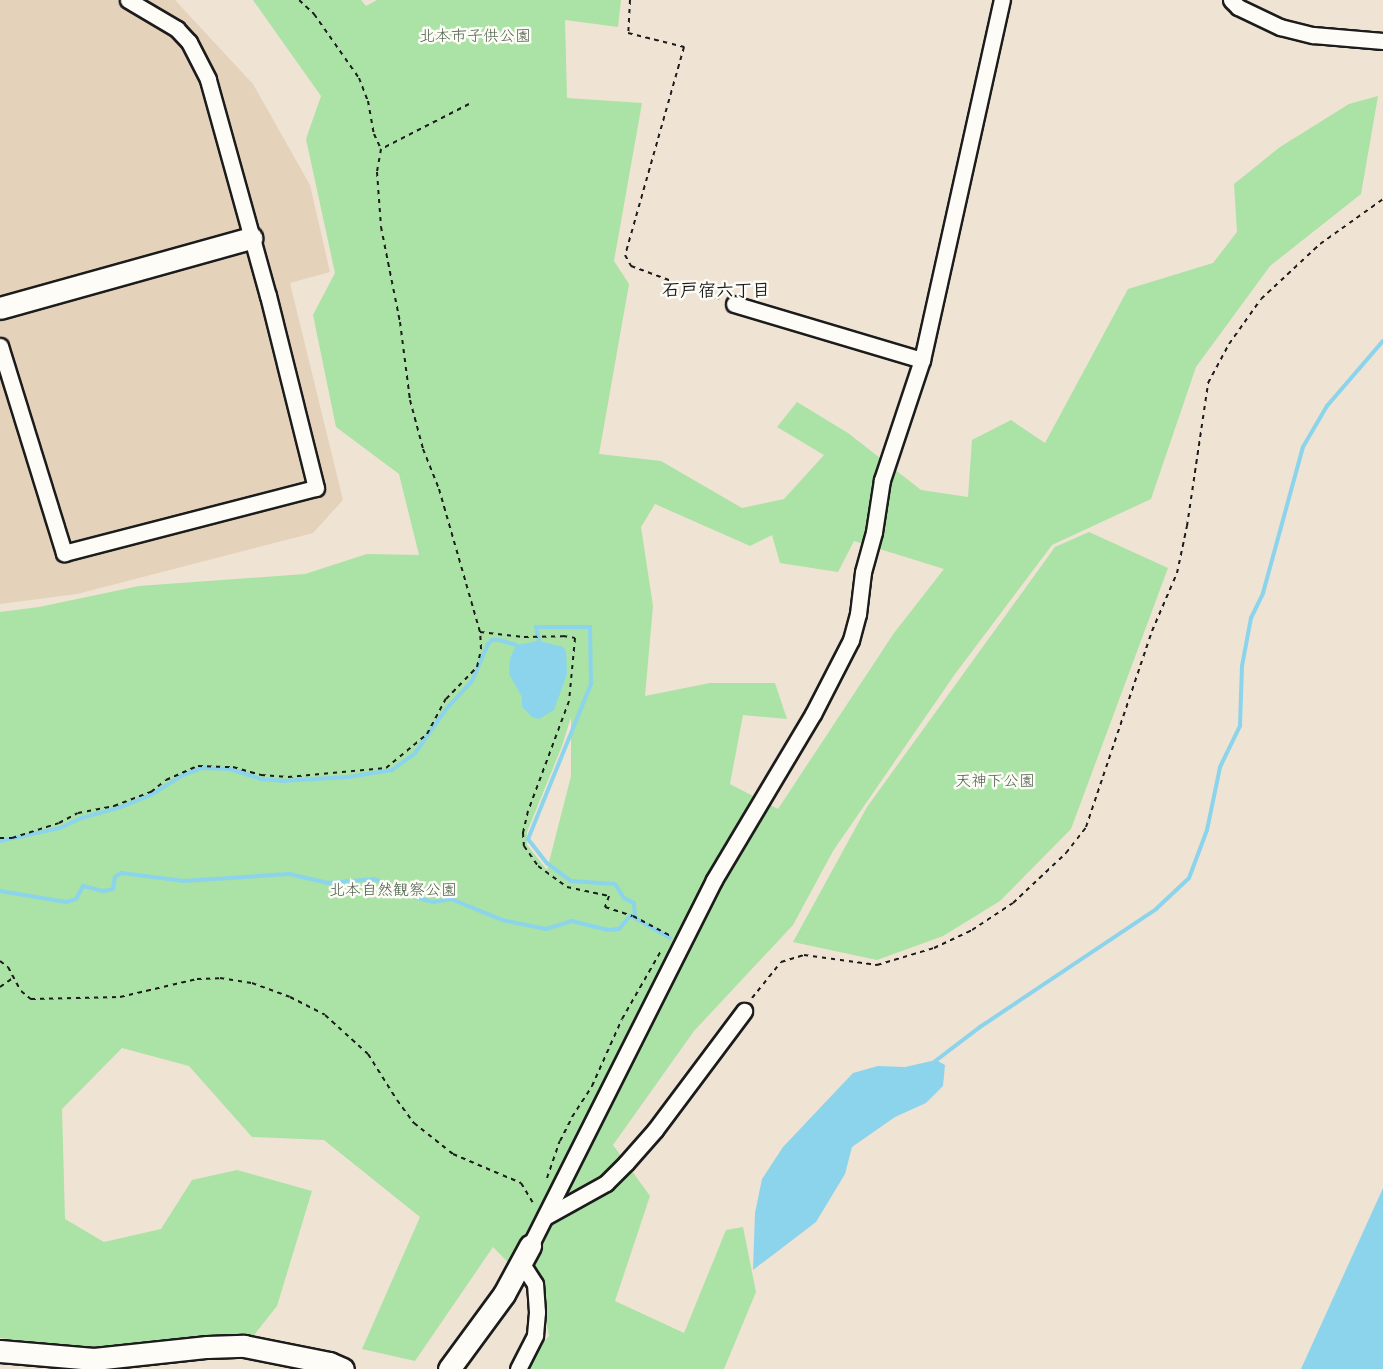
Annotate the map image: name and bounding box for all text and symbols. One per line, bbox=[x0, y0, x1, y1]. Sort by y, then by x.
park label: 北本市子供公園 bbox=[419, 25, 531, 45]
district label: 石戸宿六丁目 bbox=[662, 279, 770, 301]
park label: 天神下公園 bbox=[955, 770, 1035, 790]
park label: 北本自然観察公園 bbox=[329, 879, 457, 899]

